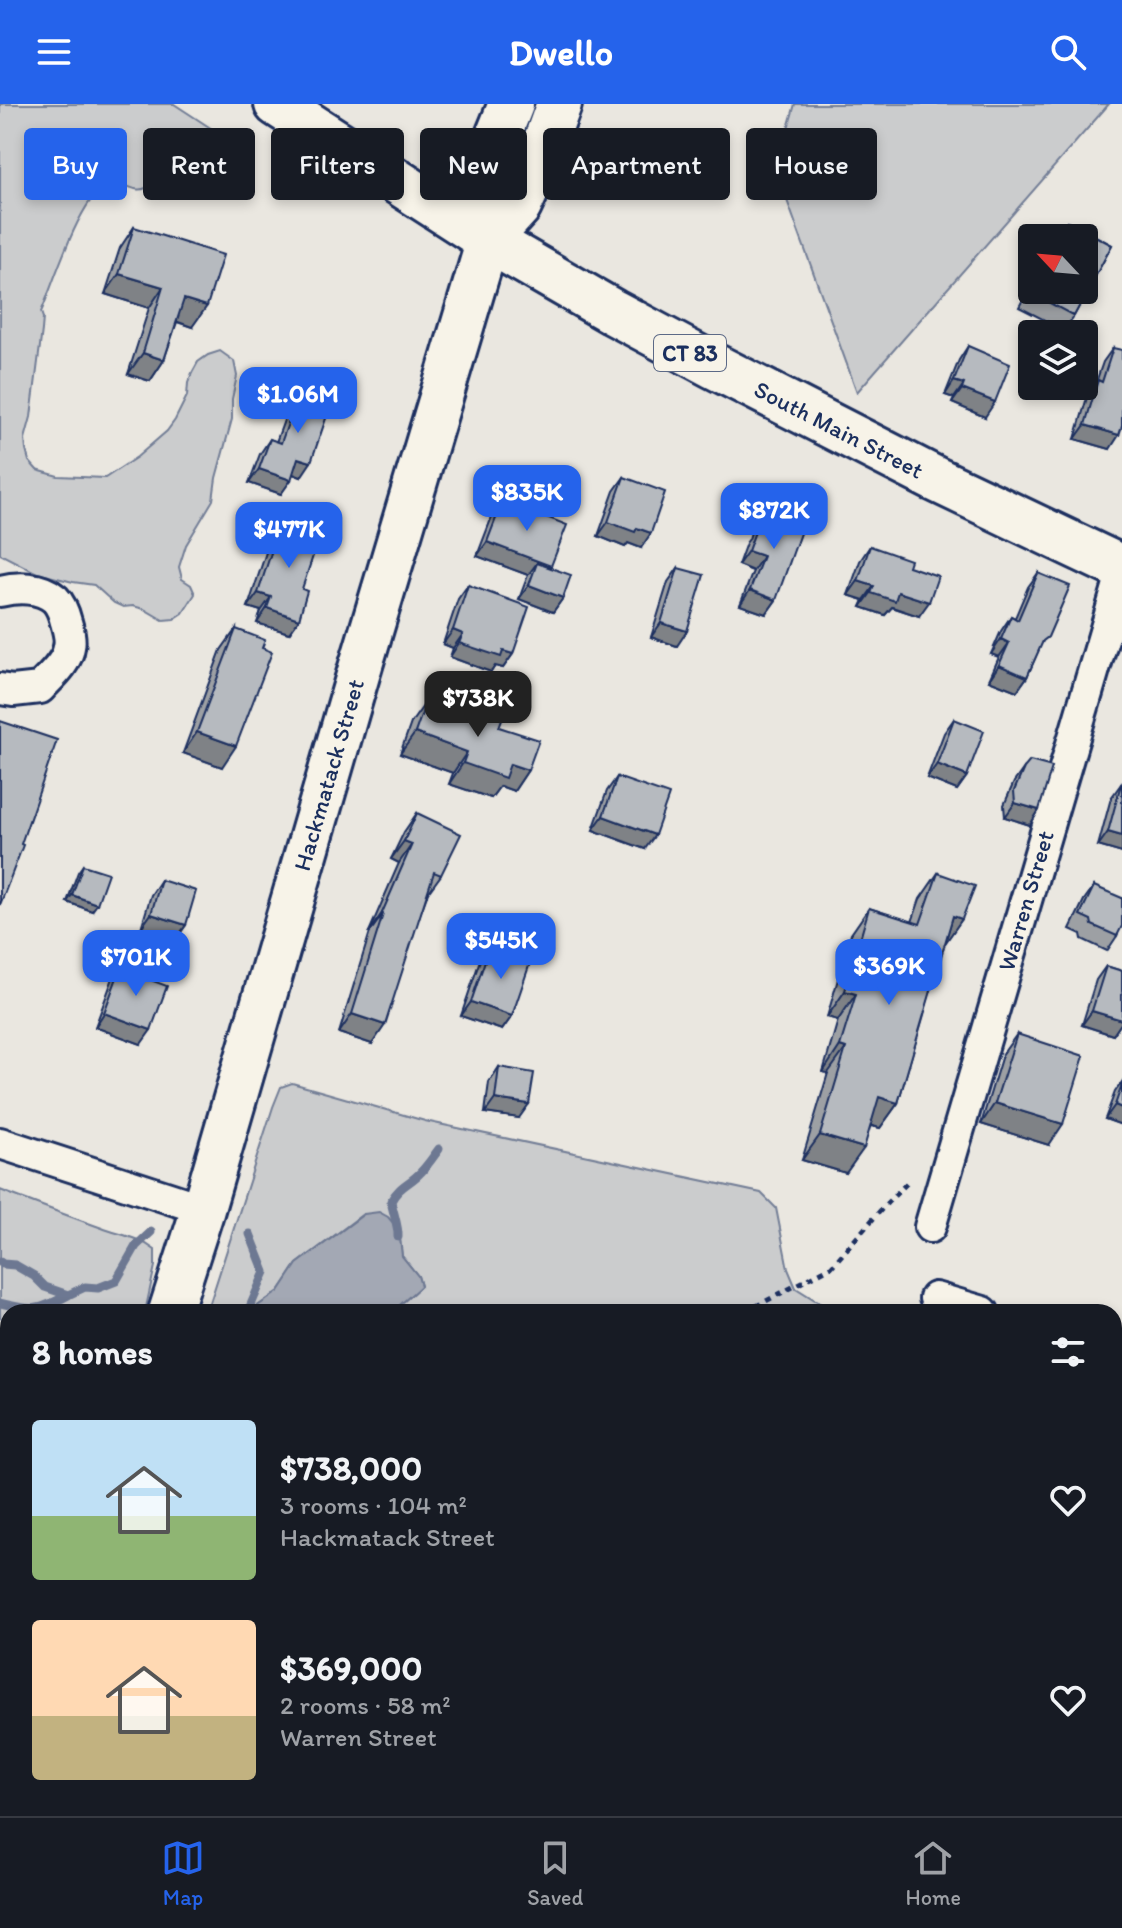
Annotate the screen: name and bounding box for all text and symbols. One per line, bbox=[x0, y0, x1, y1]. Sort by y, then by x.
icon: menu bbox=[32, 30, 76, 74]
icon: search bbox=[1046, 30, 1090, 74]
text: Dwello bbox=[509, 31, 613, 74]
chip: Buy bbox=[24, 128, 127, 200]
chip: Rent bbox=[143, 128, 255, 200]
chip: Filters bbox=[271, 128, 404, 200]
chip: New bbox=[420, 128, 527, 200]
chip: Apartment bbox=[543, 128, 730, 200]
chip: House bbox=[746, 128, 877, 200]
north arrow bbox=[1018, 224, 1098, 304]
map controls bbox=[1018, 224, 1098, 400]
button: layers bbox=[1018, 320, 1098, 400]
road number: CT 83 bbox=[654, 335, 726, 371]
pin: $1.06M bbox=[233, 367, 363, 435]
street label: South Main Street bbox=[750, 374, 929, 485]
text: $1.06M bbox=[257, 377, 339, 409]
pin: $835K bbox=[471, 465, 583, 533]
text: $835K bbox=[491, 475, 563, 507]
pin: $872K bbox=[718, 483, 830, 551]
text: $872K bbox=[739, 493, 809, 525]
pin: $477K bbox=[233, 502, 345, 570]
text: $477K bbox=[253, 512, 325, 544]
pin: $738K bbox=[422, 671, 534, 739]
street label: Hackmatack Street bbox=[287, 676, 370, 874]
text: $738K bbox=[442, 681, 514, 713]
street label: Warren Street bbox=[991, 827, 1060, 974]
pin: $545K bbox=[445, 913, 557, 981]
text: $545K bbox=[465, 923, 537, 955]
pin: $701K bbox=[80, 930, 192, 998]
pin: $369K bbox=[833, 939, 945, 1007]
text: $701K bbox=[101, 940, 171, 972]
text: $369K bbox=[853, 949, 925, 981]
icon: filters bbox=[1046, 1330, 1090, 1374]
text: 8 homes bbox=[32, 1332, 153, 1373]
text: $738,000 bbox=[280, 1448, 422, 1489]
icon: home bbox=[96, 1452, 192, 1548]
icon: heart bbox=[1046, 1478, 1090, 1522]
text: 3 rooms · 104 m² bbox=[280, 1489, 467, 1521]
text: Hackmatack Street bbox=[280, 1521, 495, 1553]
text: $369,000 bbox=[280, 1648, 422, 1689]
icon: home bbox=[96, 1652, 192, 1748]
icon: heart bbox=[1046, 1678, 1090, 1722]
text: 2 rooms · 58 m² bbox=[280, 1689, 451, 1721]
text: Warren Street bbox=[280, 1721, 437, 1753]
tab: Map bbox=[161, 1836, 205, 1911]
tab: Saved bbox=[527, 1836, 583, 1911]
tab: Home bbox=[905, 1836, 961, 1911]

